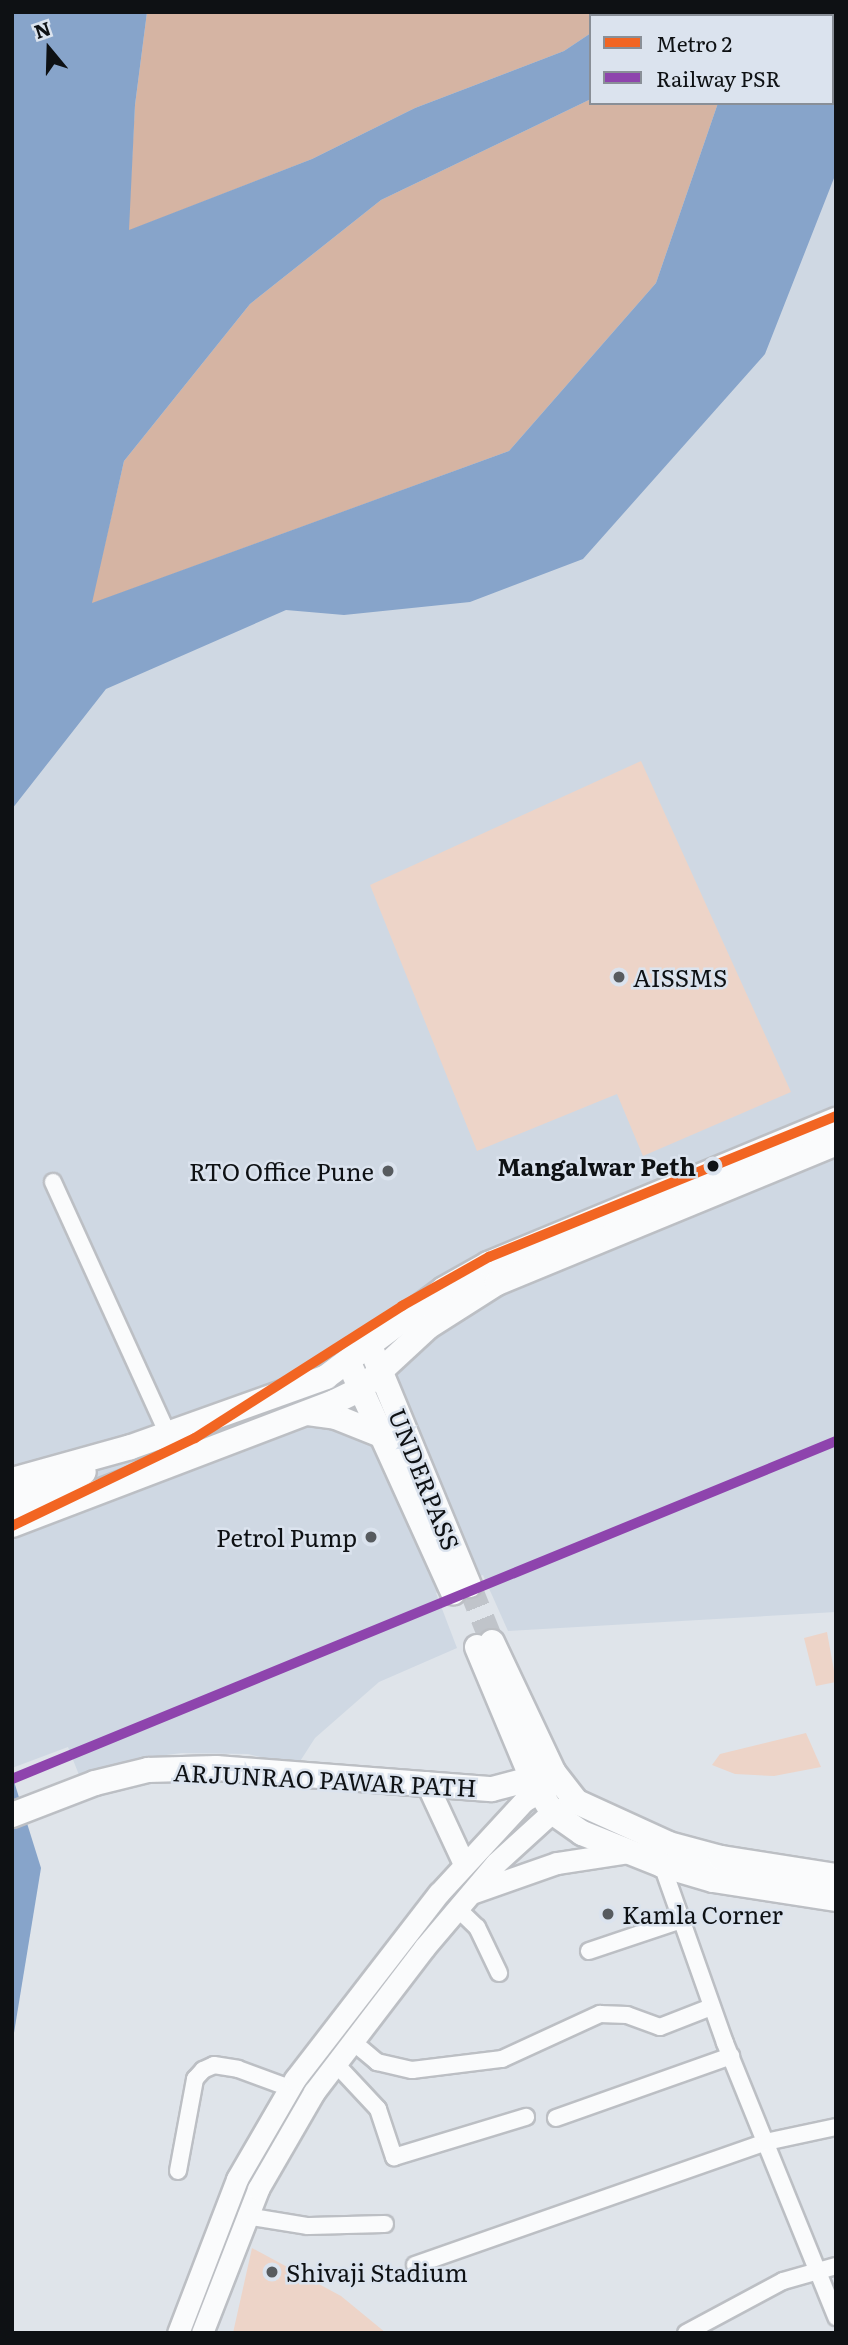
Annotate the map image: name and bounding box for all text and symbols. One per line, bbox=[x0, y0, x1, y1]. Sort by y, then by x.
text: N bbox=[30, 13, 54, 45]
north arrow bbox=[14, 14, 84, 84]
legend bbox=[589, 14, 834, 105]
text: Metro 2 bbox=[656, 27, 732, 58]
text: Railway PSR bbox=[656, 62, 781, 93]
place label: AISSMS bbox=[633, 963, 727, 991]
marker: AISSMS bbox=[611, 969, 627, 985]
place label: Mangalwar Peth bbox=[497, 1152, 696, 1180]
marker: Mangalwar Peth bbox=[702, 1155, 724, 1177]
place label: RTO Office Pune bbox=[189, 1157, 374, 1185]
marker: RTO Office Pune bbox=[380, 1163, 396, 1179]
street label: UNDERPASS bbox=[384, 1404, 466, 1554]
place label: Petrol Pump bbox=[216, 1523, 357, 1551]
marker: Petrol Pump bbox=[363, 1529, 379, 1545]
street label: ARJUNRAO PAWAR PATH bbox=[173, 1757, 477, 1801]
place label: Kamla Corner bbox=[622, 1900, 783, 1928]
marker: Kamla Corner bbox=[600, 1906, 616, 1922]
place label: Shivaji Stadium bbox=[286, 2258, 468, 2286]
marker: Shivaji Stadium bbox=[264, 2264, 280, 2280]

